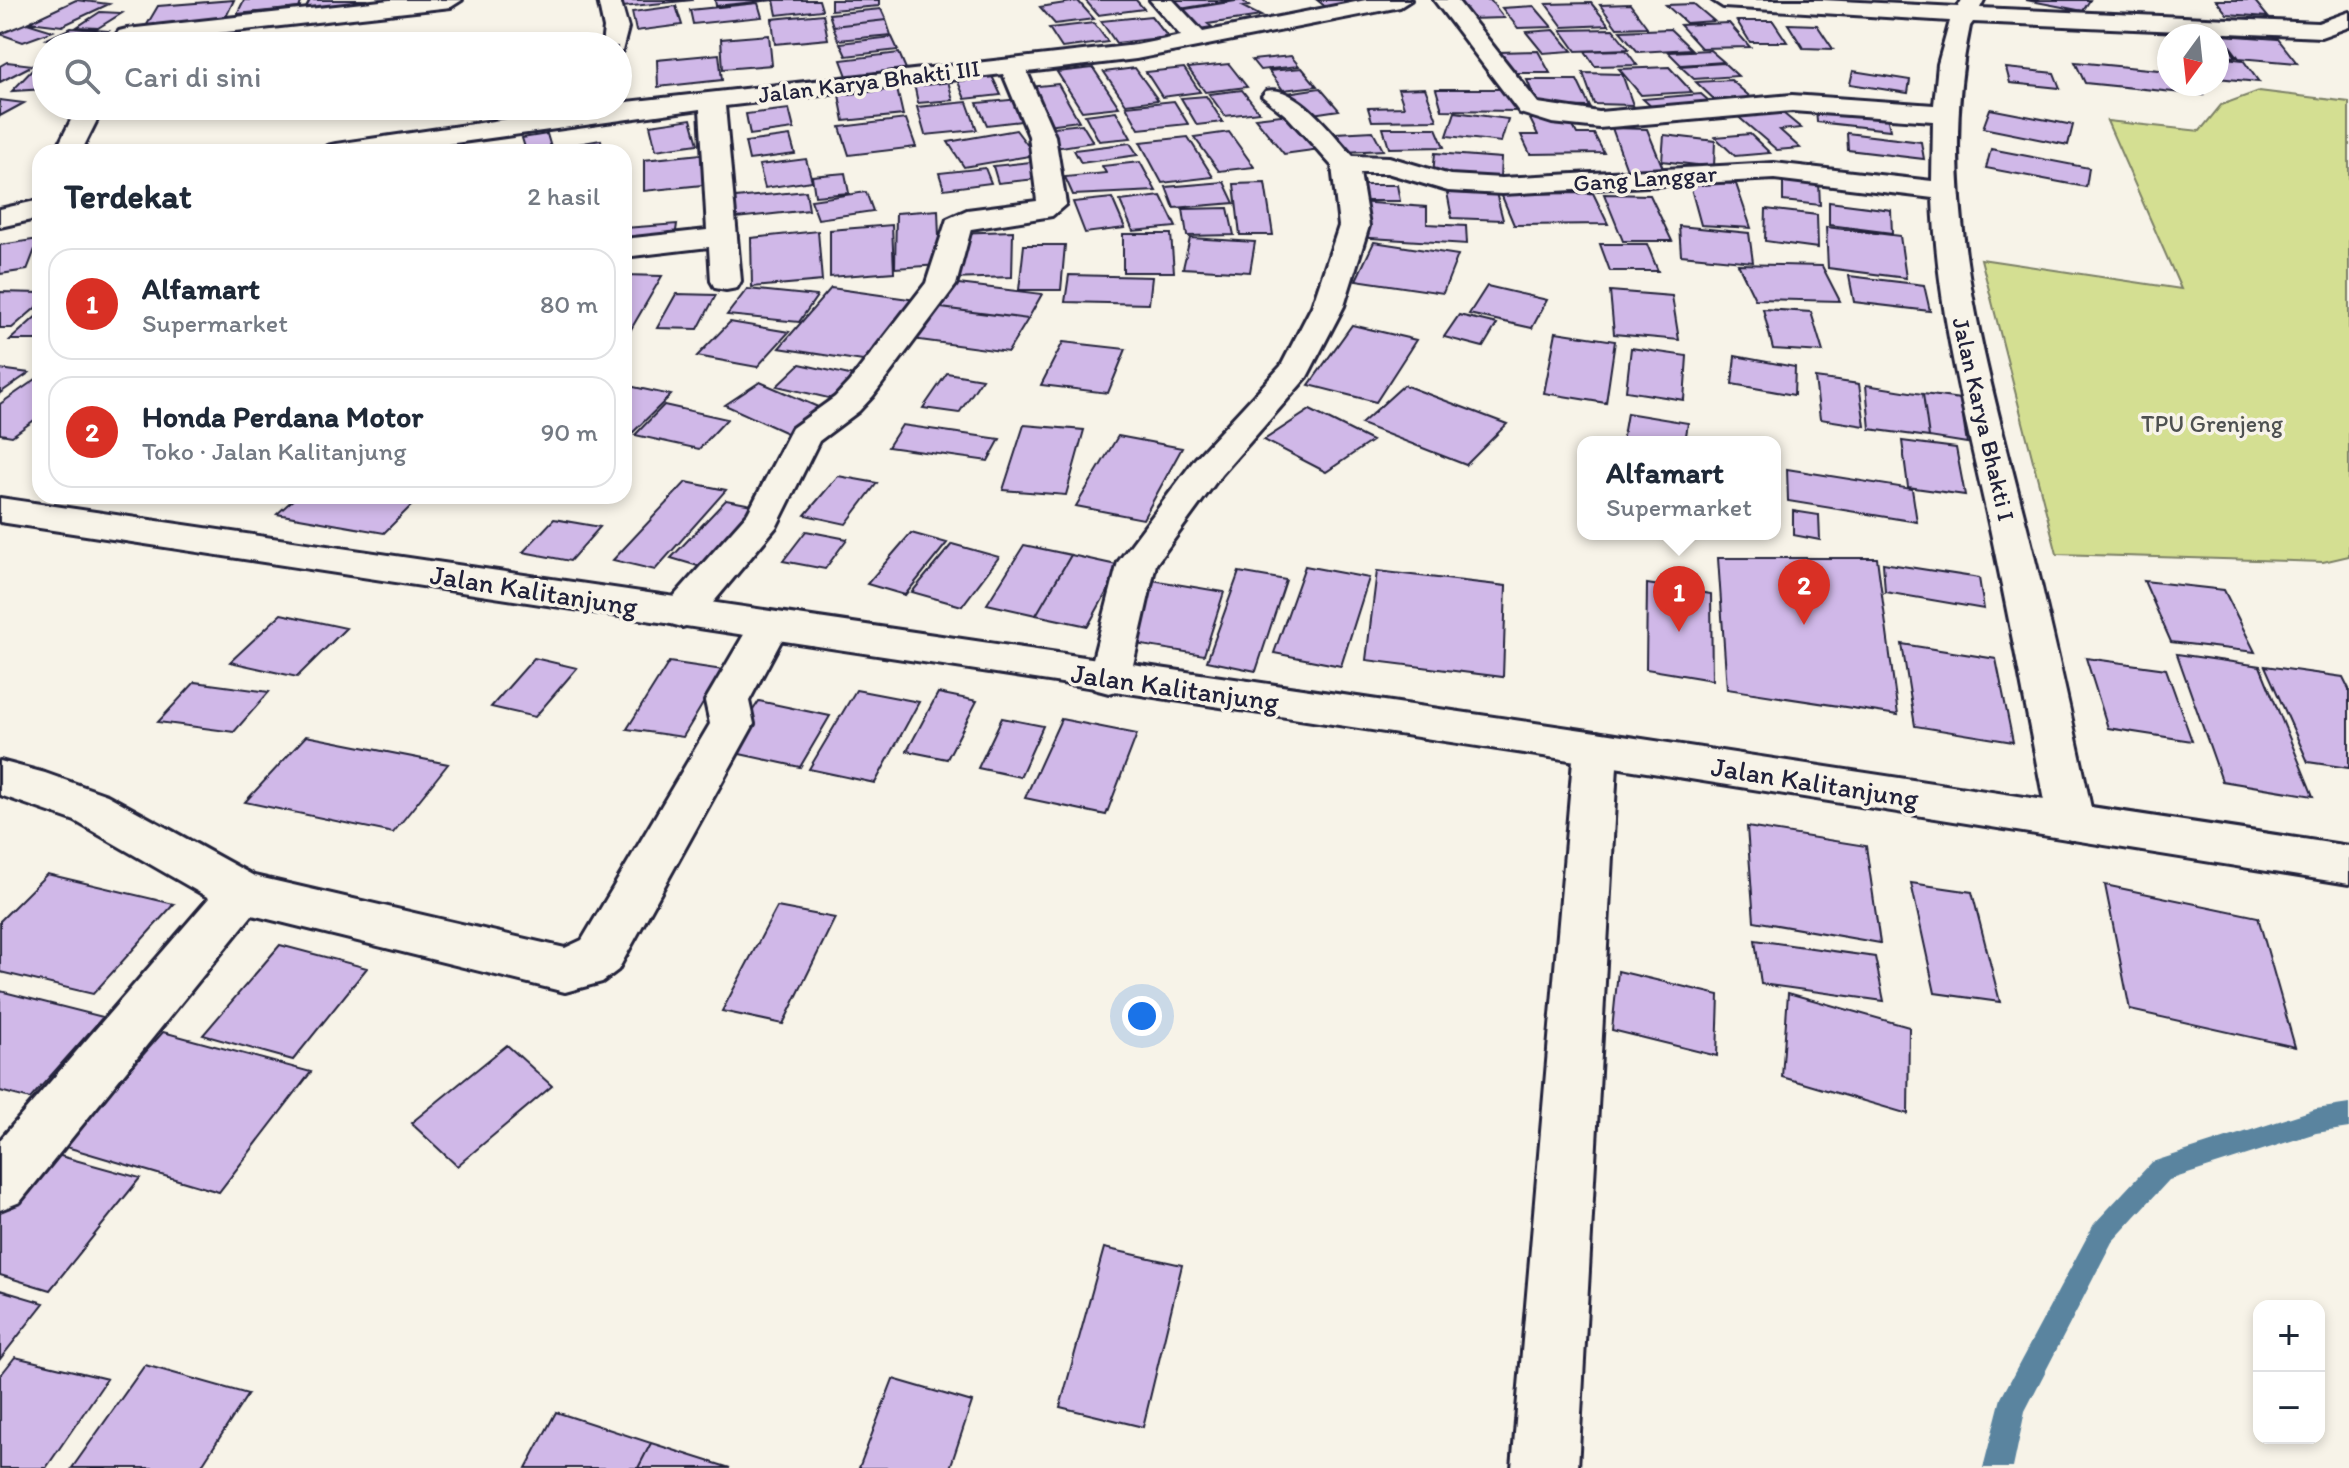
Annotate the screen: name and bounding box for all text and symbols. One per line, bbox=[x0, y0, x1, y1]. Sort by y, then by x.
north arrow bbox=[2157, 24, 2229, 96]
search box bbox=[32, 32, 632, 120]
street label: Jalan Karya Bhakti III bbox=[756, 53, 982, 109]
icon: search bbox=[60, 54, 104, 98]
text: Cari di sini bbox=[124, 58, 262, 95]
street label: Gang Langgar bbox=[1572, 158, 1718, 197]
text: Terdekat bbox=[64, 176, 192, 217]
text: 2 hasil bbox=[527, 180, 600, 212]
text: Alfamart bbox=[142, 270, 260, 307]
text: 1 bbox=[86, 288, 98, 320]
text: 80 m bbox=[540, 288, 598, 320]
text: Supermarket bbox=[142, 307, 288, 339]
street label: Jalan Karya Bhakti I bbox=[1946, 314, 2022, 524]
text: Honda Perdana Motor bbox=[142, 398, 423, 435]
park label: TPU Grenjeng bbox=[2141, 409, 2284, 438]
text: 2 bbox=[85, 416, 99, 448]
text: 90 m bbox=[541, 416, 598, 448]
text: Toko · Jalan Kalitanjung bbox=[142, 435, 406, 467]
popup bbox=[1577, 436, 1781, 540]
text: Alfamart bbox=[1606, 454, 1724, 491]
text: Supermarket bbox=[1606, 491, 1752, 523]
street label: Jalan Kalitanjung bbox=[428, 557, 641, 623]
pin: 2 bbox=[1778, 559, 1830, 625]
pin: 1 bbox=[1653, 566, 1705, 632]
street label: Jalan Kalitanjung bbox=[1069, 656, 1282, 719]
street label: Jalan Kalitanjung bbox=[1709, 749, 1922, 815]
your location bbox=[1122, 996, 1162, 1036]
map controls bbox=[2253, 1300, 2325, 1444]
button: + bbox=[2253, 1300, 2325, 1372]
button: − bbox=[2253, 1372, 2325, 1444]

